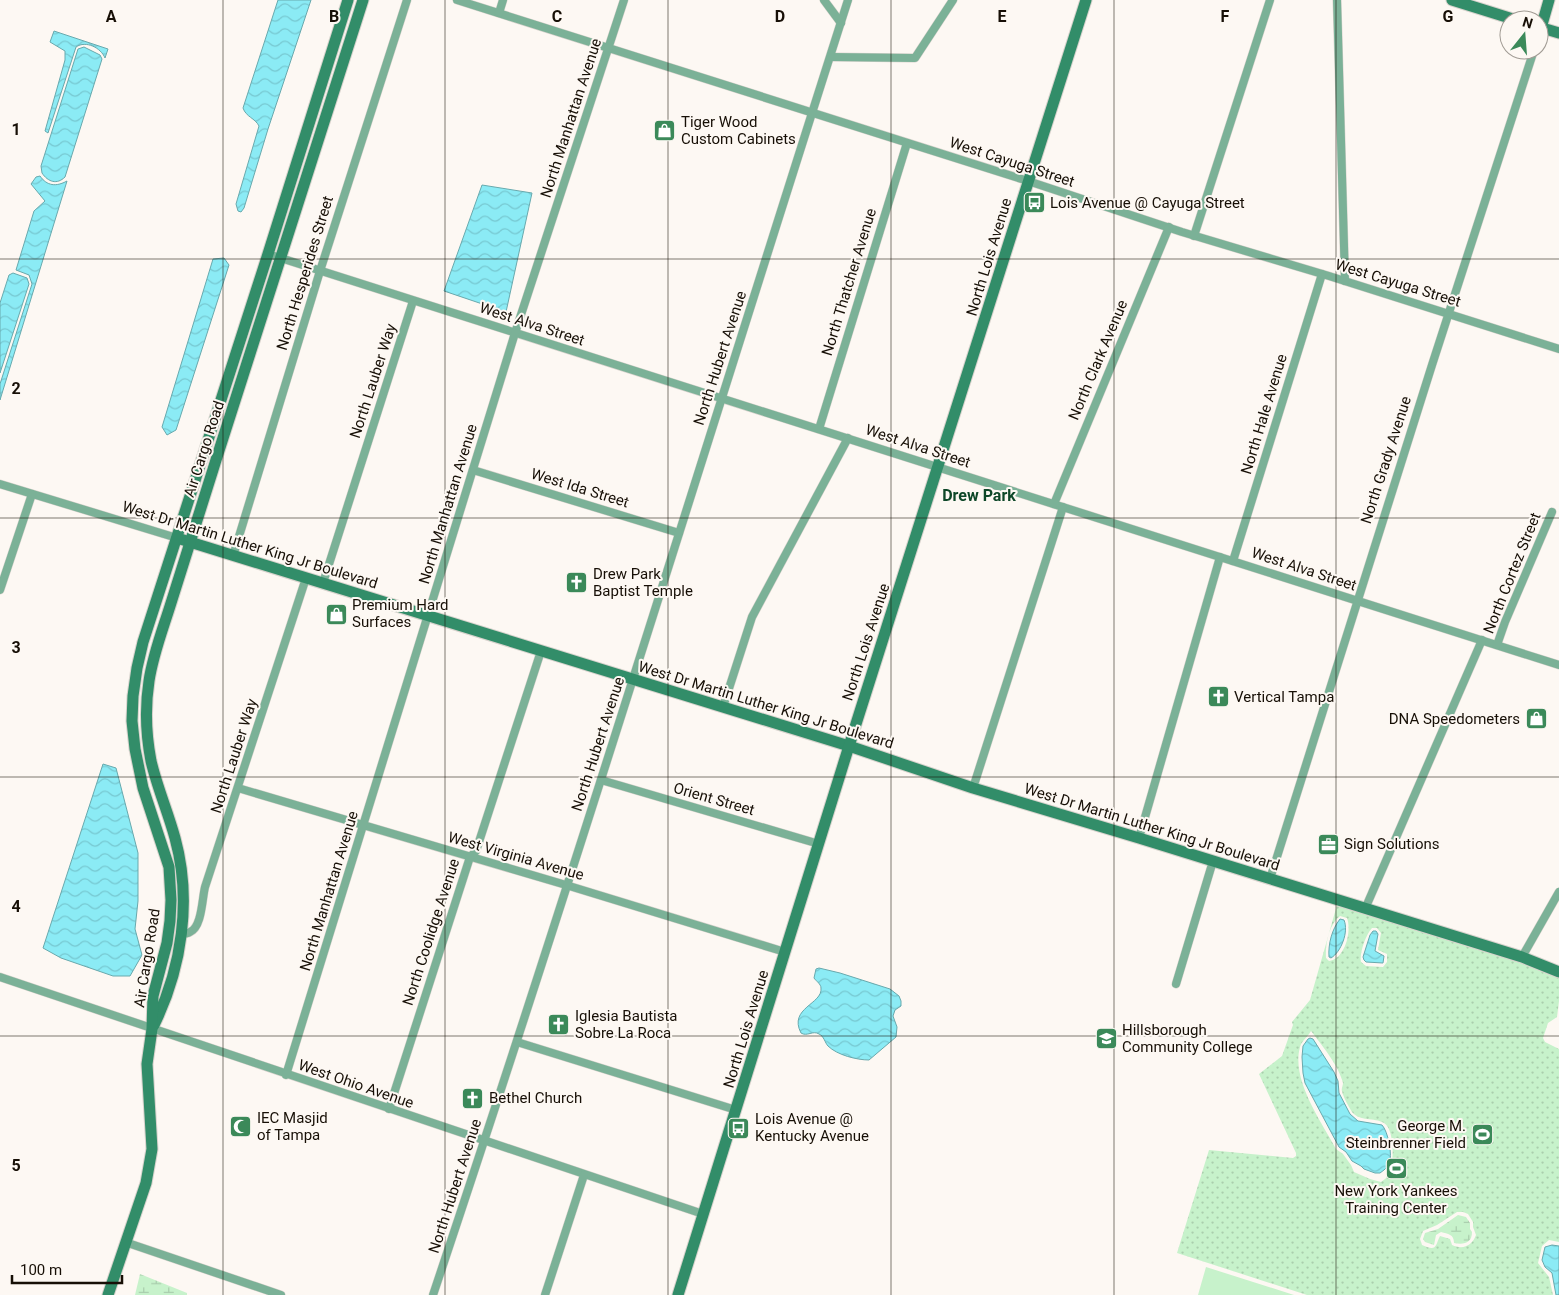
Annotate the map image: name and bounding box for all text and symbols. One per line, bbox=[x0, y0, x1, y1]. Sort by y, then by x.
text: A bbox=[106, 7, 117, 26]
text: B bbox=[329, 7, 339, 26]
text: C bbox=[552, 7, 562, 26]
text: D bbox=[775, 7, 785, 26]
text: E bbox=[998, 7, 1007, 26]
text: F bbox=[1221, 7, 1230, 26]
text: G bbox=[1443, 7, 1454, 26]
north arrow bbox=[1499, 10, 1549, 60]
text: N bbox=[1521, 13, 1535, 32]
street label: North Manhattan Avenue bbox=[537, 36, 605, 200]
place label: Tiger Wood Custom Cabinets bbox=[681, 113, 796, 148]
shop icon: Tiger Wood Custom Cabinets bbox=[653, 119, 677, 143]
text: 1 bbox=[11, 120, 21, 139]
street label: West Cayuga Street bbox=[947, 133, 1077, 191]
bus stop icon: Lois Avenue @ Cayuga Street bbox=[1022, 191, 1046, 215]
street label: North Hesperides Street bbox=[273, 194, 337, 352]
place label: Lois Avenue @ Cayuga Street bbox=[1050, 194, 1245, 212]
street label: North Lois Avenue bbox=[963, 196, 1016, 318]
street label: North Thatcher Avenue bbox=[818, 206, 880, 358]
street label: West Cayuga Street bbox=[1333, 255, 1463, 311]
street label: North Hubert Avenue bbox=[690, 289, 750, 427]
street label: North Clark Avenue bbox=[1065, 297, 1131, 423]
street label: West Alva Street bbox=[477, 299, 587, 349]
street label: North Lauber Way bbox=[346, 321, 400, 441]
street label: North Hale Avenue bbox=[1237, 352, 1291, 476]
text: 2 bbox=[11, 379, 21, 398]
street label: North Grady Avenue bbox=[1357, 394, 1415, 526]
street label: Air Cargo Road bbox=[180, 399, 228, 499]
street label: West Alva Street bbox=[863, 421, 973, 471]
street label: North Manhattan Avenue bbox=[415, 422, 481, 586]
street label: West Ida Street bbox=[529, 465, 631, 511]
district label: Drew Park bbox=[942, 486, 1016, 505]
street label: West Dr Martin Luther King Jr Boulevard bbox=[120, 497, 380, 593]
street label: North Cortez Street bbox=[1479, 510, 1545, 636]
street label: West Alva Street bbox=[1249, 544, 1359, 594]
place label: Drew Park Baptist Temple bbox=[593, 565, 693, 600]
church icon: Drew Park Baptist Temple bbox=[565, 571, 589, 595]
street label: North Lois Avenue bbox=[839, 581, 893, 703]
place label: Premium Hard Surfaces bbox=[352, 596, 449, 631]
shop icon: Premium Hard Surfaces bbox=[324, 602, 348, 626]
text: 3 bbox=[11, 638, 21, 657]
street label: West Dr Martin Luther King Jr Boulevard bbox=[636, 657, 896, 753]
street label: North Hubert Avenue bbox=[568, 675, 628, 813]
church icon: Vertical Tampa bbox=[1206, 685, 1230, 709]
place label: Vertical Tampa bbox=[1234, 688, 1334, 706]
street label: North Lauber Way bbox=[207, 696, 261, 816]
shop icon: DNA Speedometers bbox=[1524, 707, 1548, 731]
place label: DNA Speedometers bbox=[1389, 710, 1520, 728]
street label: Orient Street bbox=[671, 779, 757, 819]
street label: West Dr Martin Luther King Jr Boulevard bbox=[1022, 779, 1282, 875]
street label: North Manhattan Avenue bbox=[296, 809, 362, 973]
street label: West Virginia Avenue bbox=[446, 828, 586, 884]
office icon: Sign Solutions bbox=[1316, 832, 1340, 856]
place label: Sign Solutions bbox=[1344, 835, 1440, 853]
street label: North Coolidge Avenue bbox=[399, 856, 463, 1008]
text: 4 bbox=[11, 897, 21, 916]
street label: Air Cargo Road bbox=[130, 907, 164, 1009]
street label: North Lois Avenue bbox=[720, 968, 773, 1090]
place label: Iglesia Bautista Sobre La Roca bbox=[575, 1007, 678, 1042]
church icon: Iglesia Bautista Sobre La Roca bbox=[547, 1013, 571, 1037]
place label: Hillsborough Community College bbox=[1122, 1021, 1253, 1056]
school or university icon: Hillsborough Community College bbox=[1094, 1027, 1118, 1051]
street label: West Ohio Avenue bbox=[296, 1056, 416, 1112]
church icon: Bethel Church bbox=[461, 1086, 485, 1110]
place label: Bethel Church bbox=[489, 1089, 582, 1107]
place label: IEC Masjid of Tampa bbox=[257, 1109, 328, 1144]
place label: Lois Avenue @ Kentucky Avenue bbox=[755, 1110, 869, 1145]
mosque icon: IEC Masjid of Tampa bbox=[229, 1115, 253, 1139]
bus stop icon: Lois Avenue @ Kentucky Avenue bbox=[727, 1116, 751, 1140]
street label: North Hubert Avenue bbox=[425, 1117, 485, 1255]
place label: George M. Steinbrenner Field bbox=[1346, 1117, 1466, 1152]
sports icon: George M. Steinbrenner Field bbox=[1470, 1123, 1494, 1147]
text: 5 bbox=[11, 1156, 21, 1175]
sports icon: New York Yankees Training Center bbox=[1384, 1156, 1408, 1180]
place label: New York Yankees Training Center bbox=[1334, 1182, 1458, 1217]
scale bar bbox=[12, 1252, 122, 1284]
text: 100 m bbox=[20, 1261, 62, 1279]

